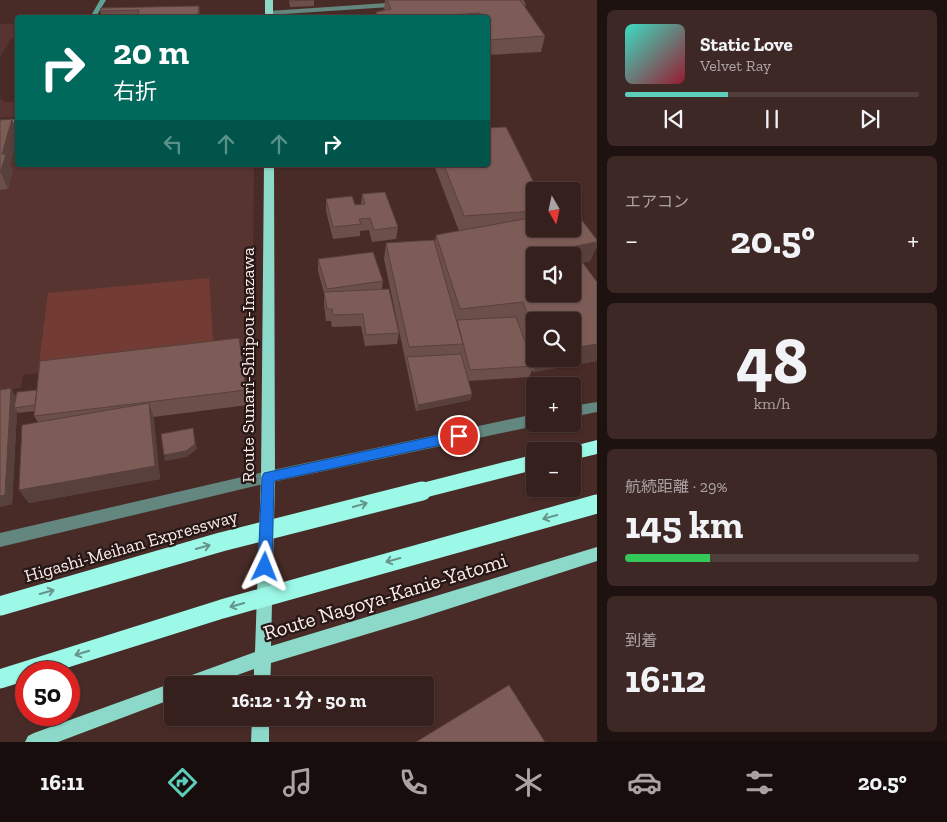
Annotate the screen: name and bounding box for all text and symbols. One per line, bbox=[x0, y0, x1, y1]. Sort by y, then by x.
text: 20 m bbox=[113, 31, 189, 73]
text: Static Love bbox=[700, 33, 793, 56]
icon: right bbox=[30, 35, 95, 100]
text: Velvet Ray bbox=[700, 56, 771, 75]
text: 右折 bbox=[113, 78, 157, 105]
icon: previous bbox=[660, 105, 688, 133]
icon: pause bbox=[758, 105, 786, 133]
icon: next bbox=[856, 105, 884, 133]
icon: left bbox=[159, 130, 187, 158]
icon: ahead bbox=[212, 130, 240, 158]
icon: ahead bbox=[265, 130, 293, 158]
icon: right bbox=[318, 130, 346, 158]
north arrow bbox=[526, 182, 581, 238]
map controls bbox=[526, 182, 581, 497]
text: エアコン bbox=[625, 192, 689, 211]
text: 20.5° bbox=[730, 217, 815, 263]
text: − bbox=[625, 224, 638, 257]
text: + bbox=[907, 224, 919, 257]
street label: Route Sunari-Shiipou-Inazawa bbox=[237, 247, 259, 483]
button: sound bbox=[526, 247, 581, 302]
button: search bbox=[526, 312, 581, 367]
text: 48 bbox=[736, 322, 808, 400]
button: + bbox=[526, 377, 581, 432]
text: km/h bbox=[754, 394, 790, 413]
pin bbox=[438, 415, 480, 457]
icon: arrive bbox=[445, 422, 473, 450]
button: − bbox=[526, 442, 581, 497]
text: 航続距離 · 29% bbox=[625, 477, 728, 496]
one-way arrow bbox=[352, 500, 368, 510]
text: 145 km bbox=[625, 502, 743, 548]
street label: Higashi-Meihan Expressway bbox=[22, 505, 241, 587]
one-way arrow bbox=[542, 512, 558, 522]
position arrow bbox=[238, 540, 290, 592]
one-way arrow bbox=[195, 542, 211, 552]
street label: Route Nagoya-Kanie-Yatomi bbox=[260, 547, 510, 645]
one-way arrow bbox=[386, 555, 402, 565]
one-way arrow bbox=[38, 586, 54, 596]
one-way arrow bbox=[229, 600, 245, 610]
text: 到着 bbox=[625, 631, 657, 650]
one-way arrow bbox=[74, 648, 90, 658]
text: 16:12 bbox=[625, 656, 706, 702]
speed limit sign: 50 bbox=[15, 661, 80, 726]
text: 16:12 · 1 分 · 50 m bbox=[232, 689, 366, 712]
icon: directions bbox=[165, 765, 200, 800]
icon: music bbox=[280, 765, 315, 800]
icon: phone bbox=[396, 765, 431, 800]
icon: climate bbox=[511, 765, 546, 800]
icon: car bbox=[627, 765, 662, 800]
icon: filters bbox=[742, 765, 777, 800]
text: 16:11 bbox=[40, 769, 84, 796]
text: 20.5° bbox=[858, 769, 907, 796]

